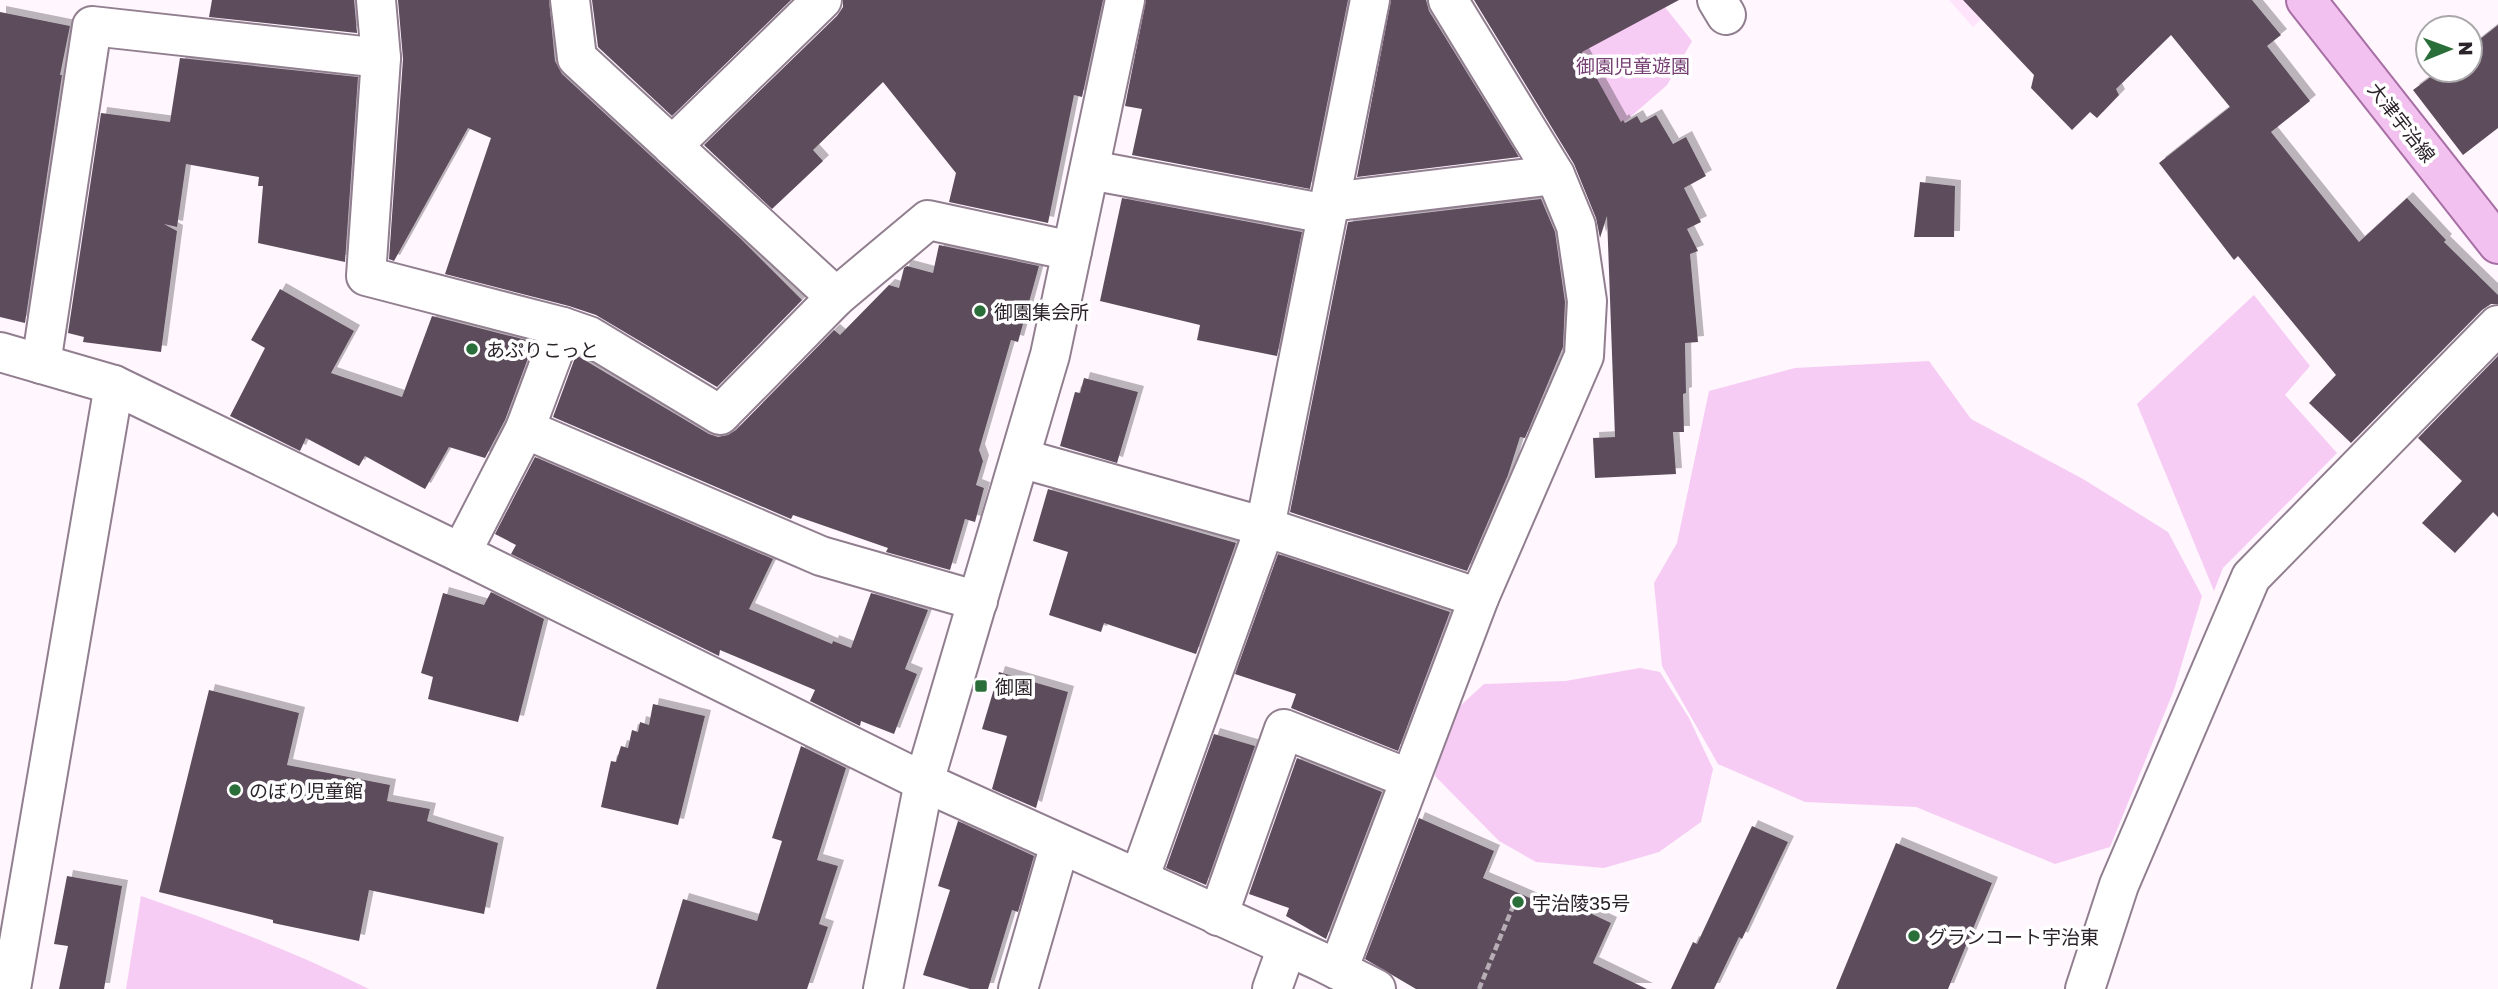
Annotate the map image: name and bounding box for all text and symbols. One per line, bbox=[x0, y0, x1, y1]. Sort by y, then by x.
north arrow bbox=[2414, 14, 2484, 84]
text: N bbox=[2455, 41, 2478, 56]
park label: 御園児童遊園 bbox=[1576, 54, 1690, 77]
street label: 大津宇治線 bbox=[2364, 77, 2440, 167]
place label: 御園集会所 bbox=[994, 300, 1089, 323]
marker: 御園集会所 bbox=[972, 303, 988, 319]
place label: あぷりこっと bbox=[486, 338, 599, 361]
marker: あぷりこっと bbox=[464, 341, 480, 357]
place label: 御園 bbox=[995, 675, 1033, 698]
marker: 御園 bbox=[973, 678, 989, 694]
place label: のぼり児童館 bbox=[249, 779, 363, 802]
marker: のぼり児童館 bbox=[227, 782, 243, 798]
place label: 宇治陵35号 bbox=[1532, 891, 1630, 914]
marker: 宇治陵35号 bbox=[1510, 894, 1526, 910]
place label: グランコート宇治東 bbox=[1928, 925, 2099, 948]
marker: グランコート宇治東 bbox=[1906, 928, 1922, 944]

